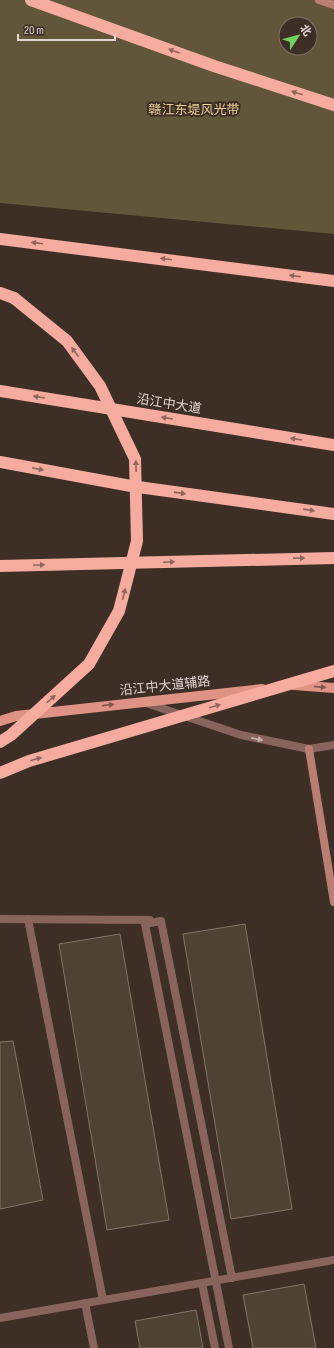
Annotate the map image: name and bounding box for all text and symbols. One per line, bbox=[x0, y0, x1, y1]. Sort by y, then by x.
scale bar bbox=[18, 16, 115, 42]
north arrow bbox=[278, 16, 318, 56]
text: 北 bbox=[297, 22, 314, 39]
text: 20 m bbox=[24, 23, 44, 38]
one-way arrow bbox=[168, 48, 180, 54]
one-way arrow bbox=[291, 90, 303, 96]
park label: 赣江东堤风光带 bbox=[148, 102, 240, 118]
one-way arrow bbox=[31, 240, 43, 246]
one-way arrow bbox=[160, 256, 172, 263]
one-way arrow bbox=[289, 273, 301, 279]
one-way arrow bbox=[71, 346, 79, 357]
street label: 沿江中大道 bbox=[136, 391, 202, 417]
one-way arrow bbox=[33, 394, 45, 400]
one-way arrow bbox=[161, 415, 173, 421]
one-way arrow bbox=[289, 436, 302, 442]
one-way arrow bbox=[132, 460, 139, 472]
one-way arrow bbox=[32, 466, 44, 472]
one-way arrow bbox=[174, 490, 186, 496]
one-way arrow bbox=[303, 507, 315, 514]
one-way arrow bbox=[293, 555, 305, 562]
one-way arrow bbox=[163, 559, 176, 565]
one-way arrow bbox=[33, 562, 46, 568]
one-way arrow bbox=[121, 588, 127, 600]
street label: 沿江中大道辅路 bbox=[119, 673, 211, 699]
one-way arrow bbox=[314, 683, 326, 690]
one-way arrow bbox=[46, 694, 56, 703]
one-way arrow bbox=[102, 702, 114, 708]
one-way arrow bbox=[209, 703, 221, 709]
one-way arrow bbox=[251, 736, 264, 742]
one-way arrow bbox=[30, 756, 42, 762]

